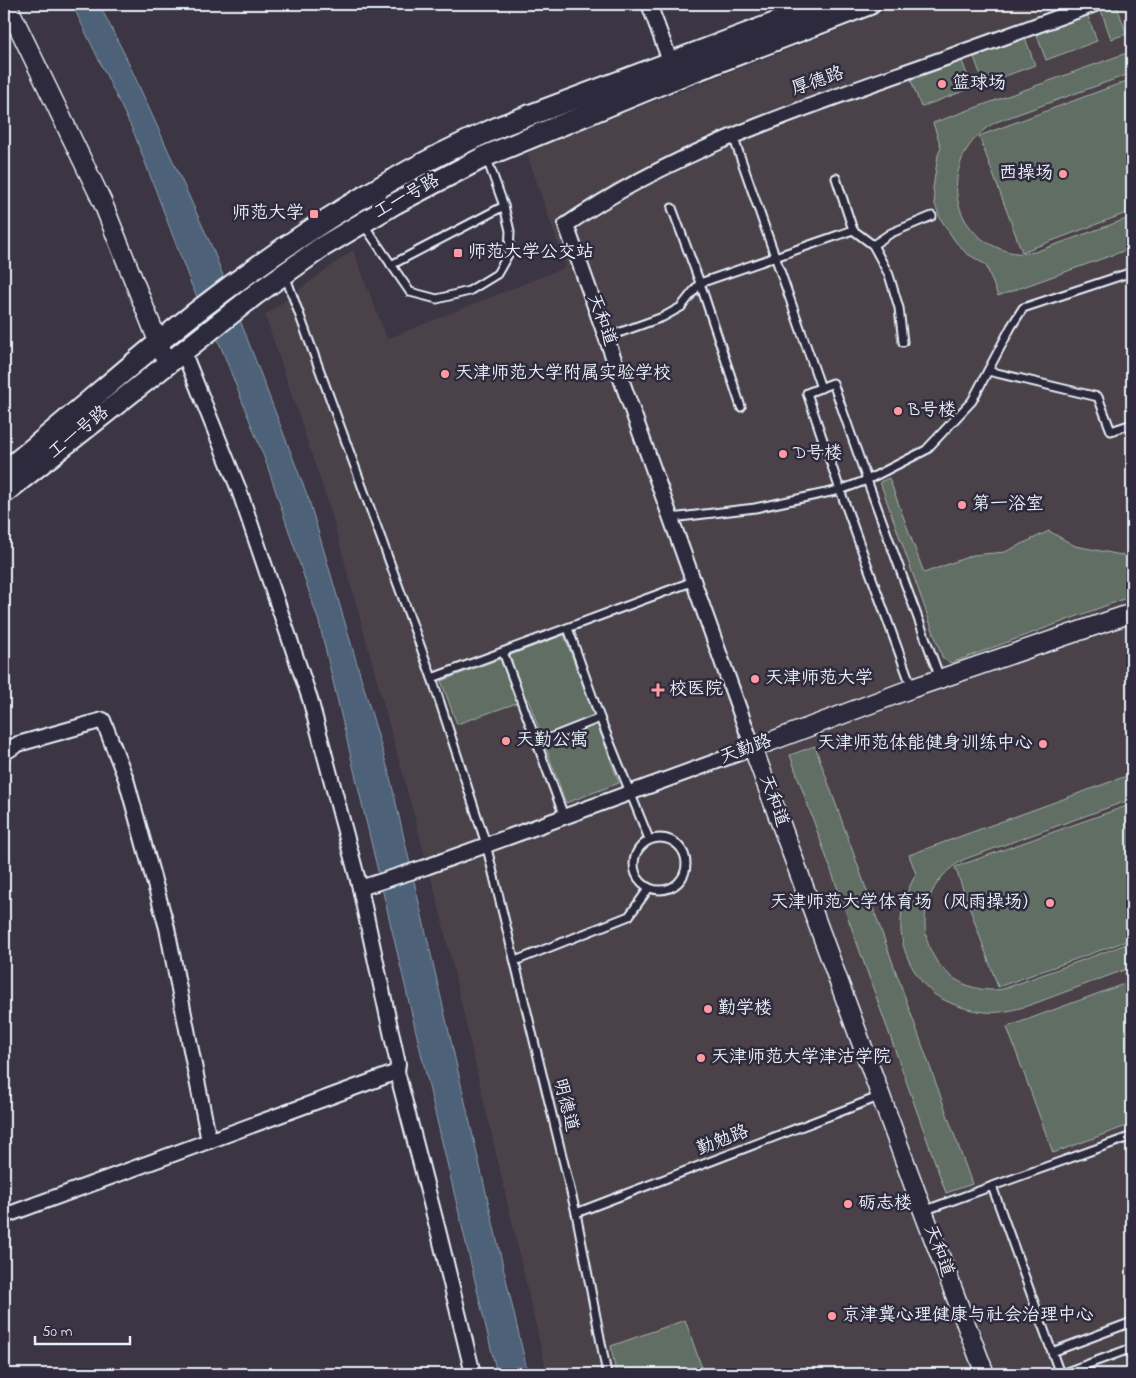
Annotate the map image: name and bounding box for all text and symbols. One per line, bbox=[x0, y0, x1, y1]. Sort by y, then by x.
street label: 厚德路 bbox=[788, 61, 848, 103]
place label: 篮球场 bbox=[952, 71, 1006, 97]
marker: 篮球场 bbox=[936, 78, 948, 90]
place label: 西操场 bbox=[999, 161, 1053, 187]
street label: 工一号路 bbox=[369, 168, 445, 226]
marker: 西操场 bbox=[1057, 168, 1069, 180]
place label: 师范大学 bbox=[232, 201, 304, 227]
marker: 师范大学 bbox=[308, 208, 320, 220]
place label: 师范大学公交站 bbox=[468, 240, 594, 266]
marker: 师范大学公交站 bbox=[452, 247, 464, 259]
street label: 天和道 bbox=[580, 290, 622, 350]
place label: 天津师范大学附属实验学校 bbox=[455, 361, 671, 387]
marker: 天津师范大学附属实验学校 bbox=[439, 368, 451, 380]
place label: B号楼 bbox=[907, 398, 956, 424]
street label: 工一号路 bbox=[43, 400, 115, 466]
marker: B号楼 bbox=[892, 405, 904, 417]
place label: D号楼 bbox=[792, 441, 842, 467]
marker: D号楼 bbox=[777, 448, 789, 460]
place label: 第一浴室 bbox=[972, 492, 1044, 518]
marker: 第一浴室 bbox=[956, 499, 968, 511]
place label: 天津师范大学 bbox=[765, 666, 873, 692]
marker: 天津师范大学 bbox=[749, 673, 761, 685]
place label: 校医院 bbox=[669, 677, 723, 703]
marker: 校医院 bbox=[651, 683, 665, 697]
place label: 天勤公寓 bbox=[516, 728, 588, 754]
street label: 天勤路 bbox=[716, 729, 776, 771]
place label: 天津师范体能健身训练中心 bbox=[817, 731, 1033, 757]
marker: 天勤公寓 bbox=[500, 735, 512, 747]
marker: 天津师范体能健身训练中心 bbox=[1037, 738, 1049, 750]
street label: 天和道 bbox=[752, 771, 794, 831]
place label: 天津师范大学体育场（风雨操场） bbox=[770, 890, 1040, 916]
marker: 天津师范大学体育场（风雨操场） bbox=[1044, 897, 1056, 909]
place label: 勤学楼 bbox=[718, 996, 772, 1022]
marker: 勤学楼 bbox=[702, 1003, 714, 1015]
place label: 天津师范大学津沽学院 bbox=[711, 1045, 891, 1071]
marker: 天津师范大学津沽学院 bbox=[695, 1052, 707, 1064]
street label: 明德道 bbox=[546, 1076, 584, 1134]
street label: 勤勉路 bbox=[693, 1119, 753, 1163]
place label: 砺志楼 bbox=[858, 1191, 912, 1217]
marker: 砺志楼 bbox=[842, 1198, 854, 1210]
street label: 天和道 bbox=[916, 1221, 960, 1281]
place label: 京津冀心理健康与社会治理中心 bbox=[842, 1303, 1094, 1329]
marker: 京津冀心理健康与社会治理中心 bbox=[826, 1310, 838, 1322]
scale bar bbox=[35, 1313, 130, 1345]
text: 50 m bbox=[42, 1321, 73, 1343]

